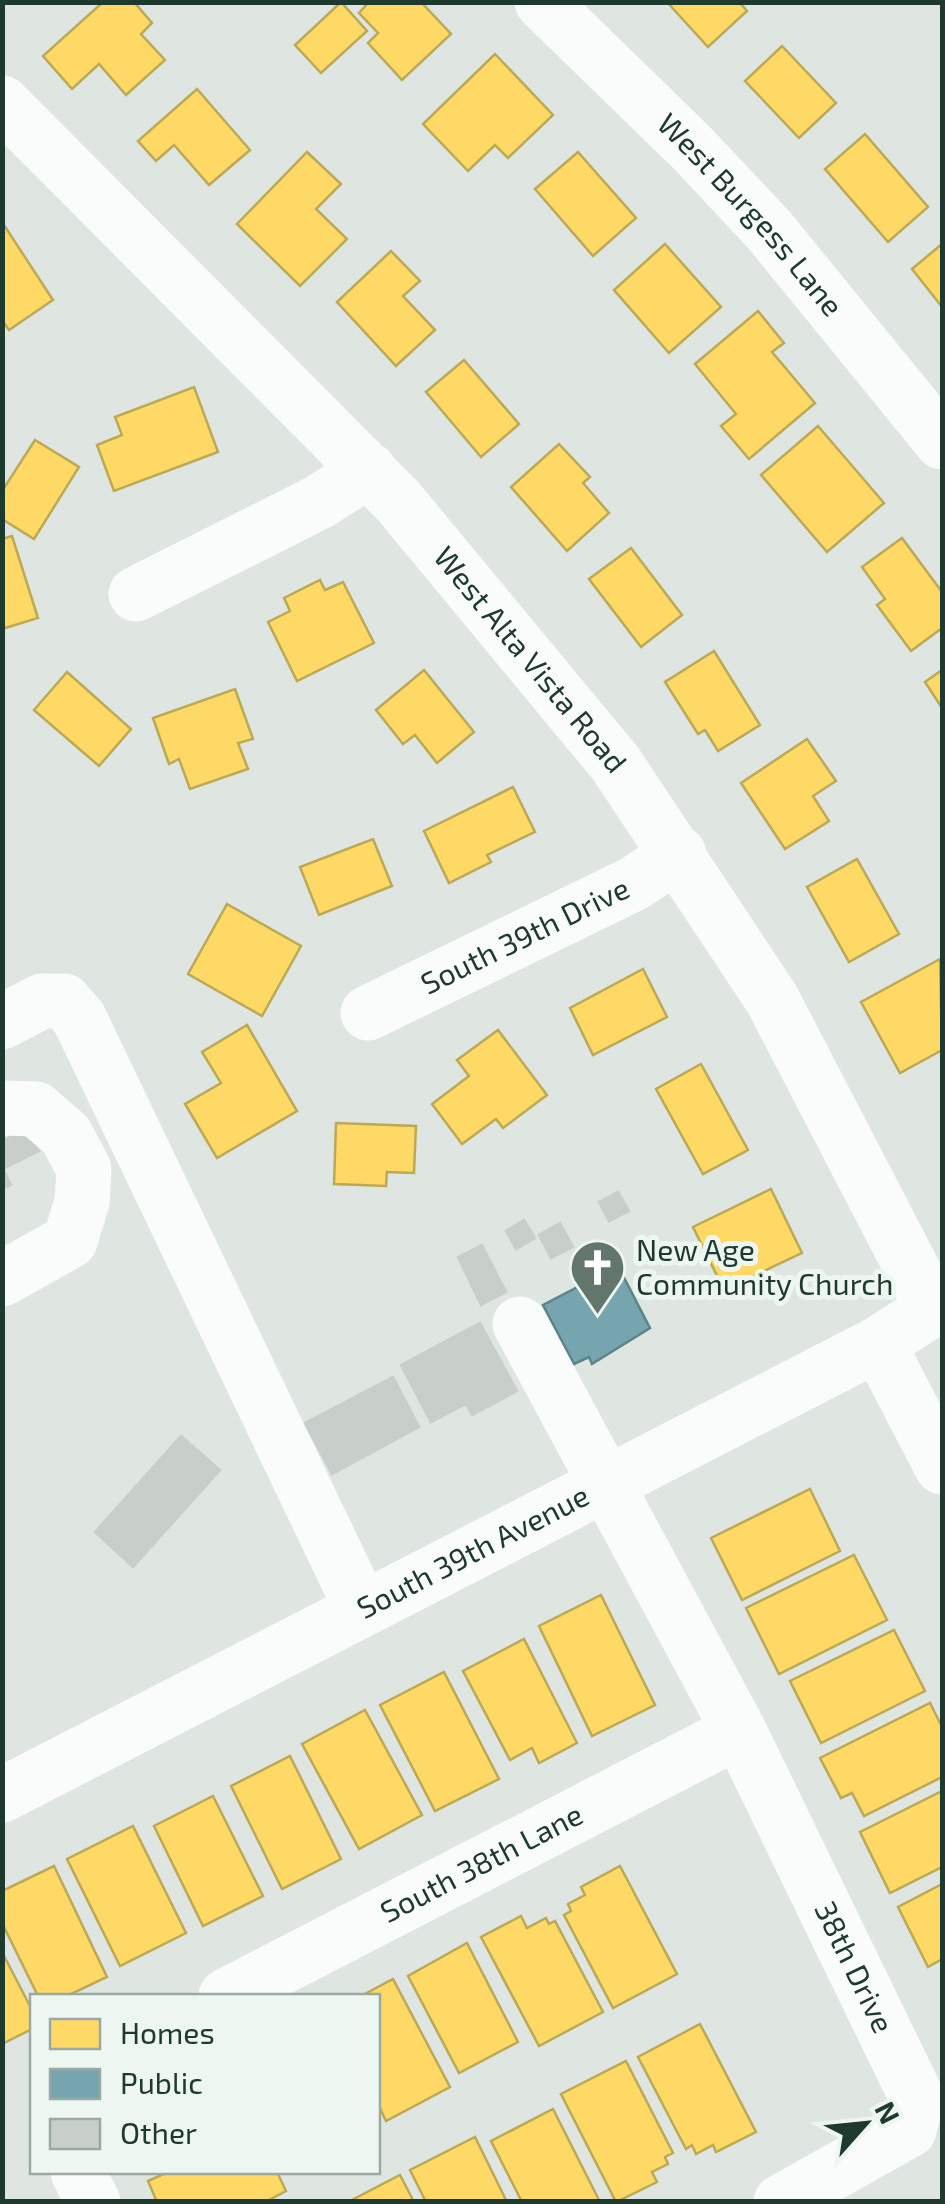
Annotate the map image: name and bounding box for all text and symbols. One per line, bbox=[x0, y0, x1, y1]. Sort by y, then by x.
street label: West Burgess Lane bbox=[651, 105, 852, 323]
street label: West Alta Vista Road bbox=[427, 538, 635, 779]
street label: South 39th Drive bbox=[414, 869, 635, 1001]
place label: New Age Community Church bbox=[636, 1231, 893, 1301]
church icon: New Age Community Church bbox=[567, 1238, 627, 1317]
street label: South 39th Avenue bbox=[350, 1476, 594, 1625]
street label: South 38th Lane bbox=[374, 1795, 588, 1929]
street label: 38th Drive bbox=[808, 1895, 903, 2038]
legend bbox=[30, 1994, 380, 2174]
text: Homes bbox=[120, 2014, 215, 2050]
text: Public bbox=[120, 2064, 203, 2100]
north arrow bbox=[815, 2074, 915, 2174]
text: N bbox=[868, 2095, 908, 2129]
text: Other bbox=[120, 2114, 197, 2150]

